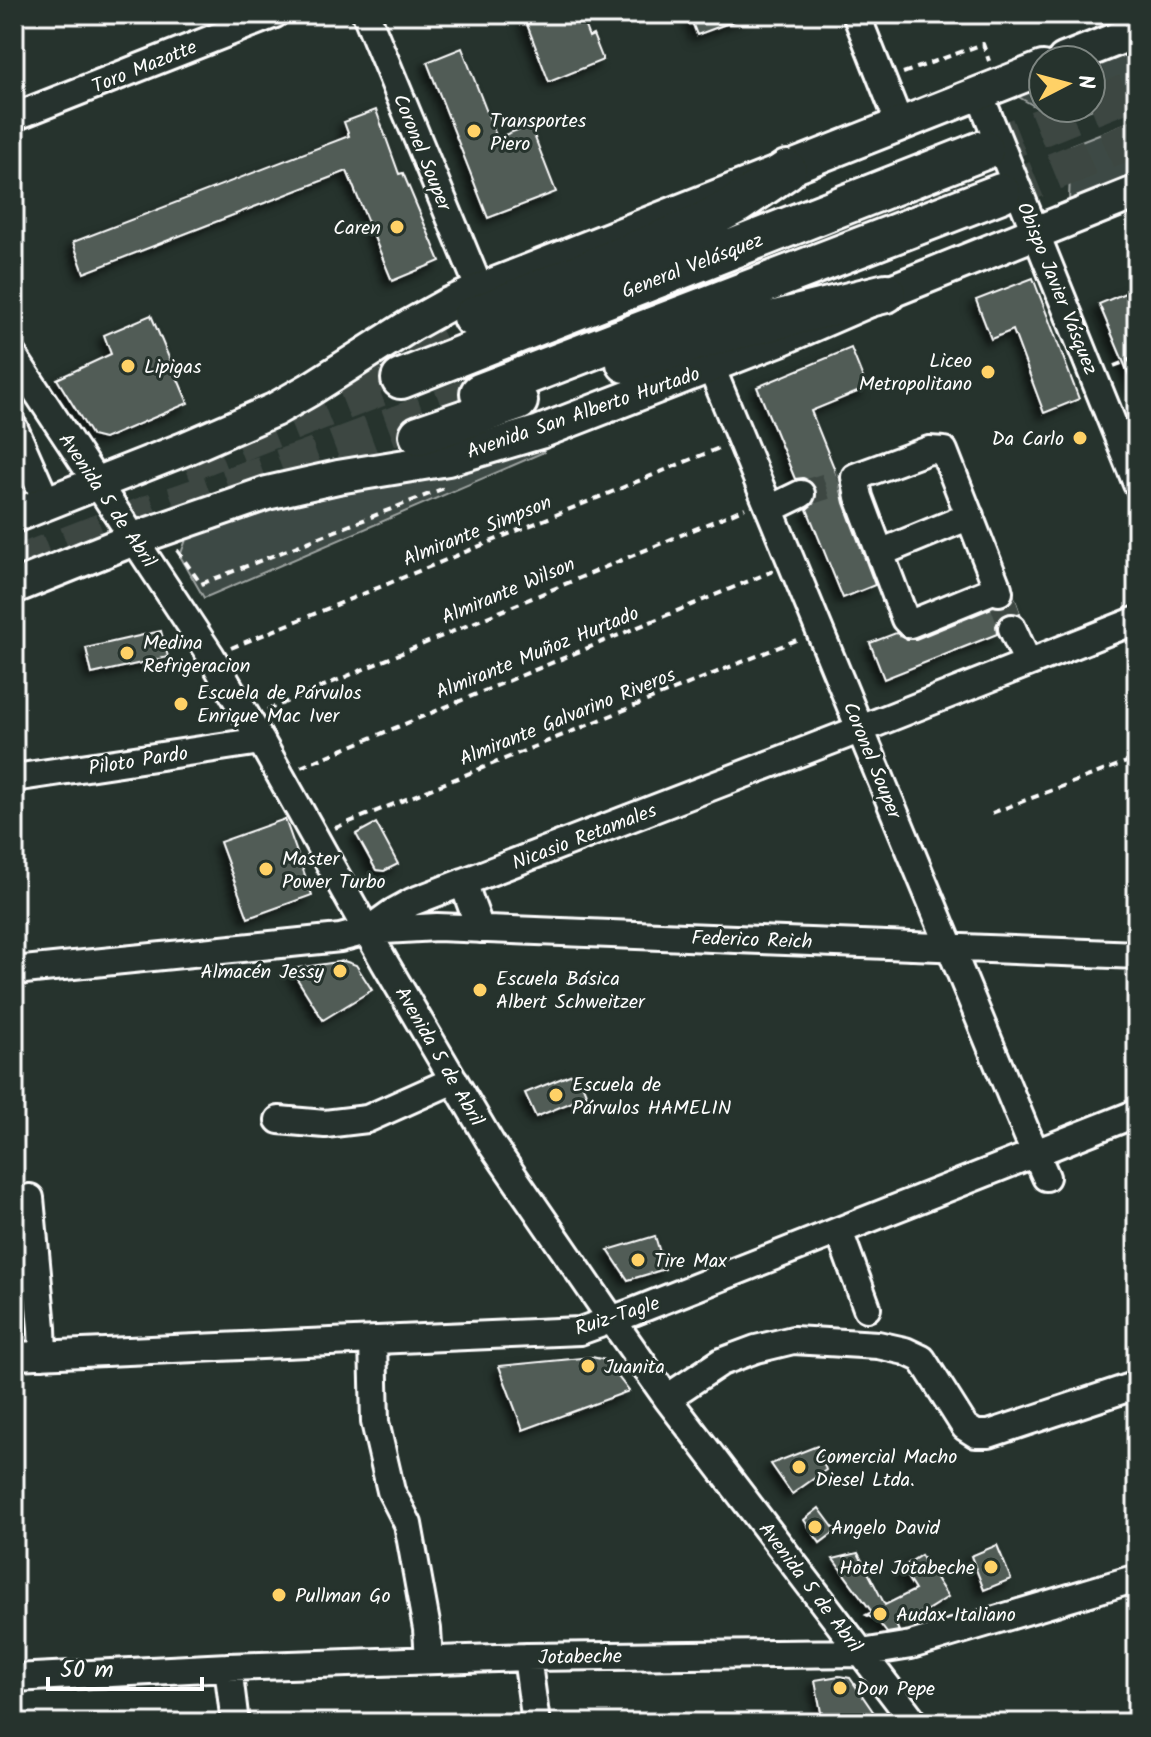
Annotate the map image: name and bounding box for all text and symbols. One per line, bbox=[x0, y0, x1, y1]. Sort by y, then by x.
street label: Toro Mazotte bbox=[87, 32, 202, 103]
north arrow bbox=[1027, 44, 1107, 124]
text: N bbox=[1066, 73, 1103, 91]
street label: Coronel Souper bbox=[383, 89, 460, 217]
place label: Transportes Piero bbox=[490, 106, 587, 161]
marker: Transportes Piero bbox=[465, 122, 483, 140]
street label: Obispo Javier Vásquez bbox=[1007, 198, 1105, 380]
place label: Caren bbox=[333, 213, 381, 245]
marker: Caren bbox=[388, 218, 406, 236]
street label: General Velásquez bbox=[617, 225, 768, 309]
place label: Liceo Metropolitano bbox=[859, 346, 972, 401]
place label: Lipigas bbox=[144, 352, 202, 384]
marker: Lipigas bbox=[119, 357, 137, 375]
street label: Avenida San Alberto Hurtado bbox=[463, 359, 705, 469]
marker: Liceo Metropolitano bbox=[979, 363, 997, 381]
place label: Da Carlo bbox=[992, 424, 1064, 456]
street label: Avenida 5 de Abril bbox=[49, 427, 164, 575]
marker: Da Carlo bbox=[1071, 429, 1089, 447]
street label: Almirante Simpson bbox=[398, 487, 557, 576]
street label: Almirante Wilson bbox=[437, 549, 581, 634]
street label: Almirante Muñoz Hurtado bbox=[431, 598, 644, 709]
place label: Medina Refrigeracion bbox=[143, 628, 250, 683]
marker: Medina Refrigeracion bbox=[118, 644, 136, 662]
street label: Almirante Galvarino Riveros bbox=[455, 660, 681, 776]
place label: Escuela de Párvulos Enrique Mac Iver bbox=[197, 678, 362, 733]
marker: Escuela de Párvulos Enrique Mac Iver bbox=[172, 695, 190, 713]
street label: Coronel Souper bbox=[833, 697, 910, 825]
street label: Piloto Pardo bbox=[86, 738, 190, 786]
street label: Nicasio Retamales bbox=[508, 795, 662, 880]
place label: Master Power Turbo bbox=[282, 844, 386, 899]
marker: Master Power Turbo bbox=[257, 860, 275, 878]
street label: Federico Reich bbox=[691, 923, 813, 959]
place label: Almacén Jessy bbox=[201, 957, 325, 989]
marker: Almacén Jessy bbox=[331, 962, 349, 980]
place label: Escuela Básica Albert Schweitzer bbox=[496, 964, 646, 1019]
street label: Avenida 5 de Abril bbox=[385, 981, 491, 1133]
marker: Escuela Básica Albert Schweitzer bbox=[471, 981, 489, 999]
place label: Escuela de Párvulos HAMELIN bbox=[572, 1070, 731, 1125]
marker: Escuela de Párvulos HAMELIN bbox=[547, 1086, 565, 1104]
place label: Tire Max bbox=[654, 1246, 727, 1278]
marker: Tire Max bbox=[629, 1251, 647, 1269]
street label: Ruiz-Tagle bbox=[571, 1288, 664, 1346]
place label: Juanita bbox=[604, 1352, 665, 1384]
marker: Juanita bbox=[579, 1357, 597, 1375]
place label: Comercial Macho Diesel Ltda. bbox=[815, 1442, 957, 1497]
marker: Comercial Macho Diesel Ltda. bbox=[790, 1458, 808, 1476]
place label: Angelo David bbox=[831, 1513, 941, 1545]
street label: Avenida 5 de Abril bbox=[749, 1516, 870, 1661]
marker: Angelo David bbox=[806, 1518, 824, 1536]
place label: Hotel Jotabeche bbox=[839, 1553, 975, 1585]
marker: Hotel Jotabeche bbox=[982, 1558, 1000, 1576]
place label: Pullman Go bbox=[295, 1581, 391, 1613]
marker: Pullman Go bbox=[270, 1586, 288, 1604]
place label: Audax Italiano bbox=[896, 1600, 1016, 1632]
marker: Audax Italiano bbox=[871, 1605, 889, 1623]
scale bar bbox=[48, 1641, 202, 1691]
street label: Jotabeche bbox=[538, 1641, 622, 1675]
text: 50 m bbox=[60, 1651, 114, 1690]
place label: Don Pepe bbox=[856, 1674, 935, 1706]
marker: Don Pepe bbox=[831, 1679, 849, 1697]

